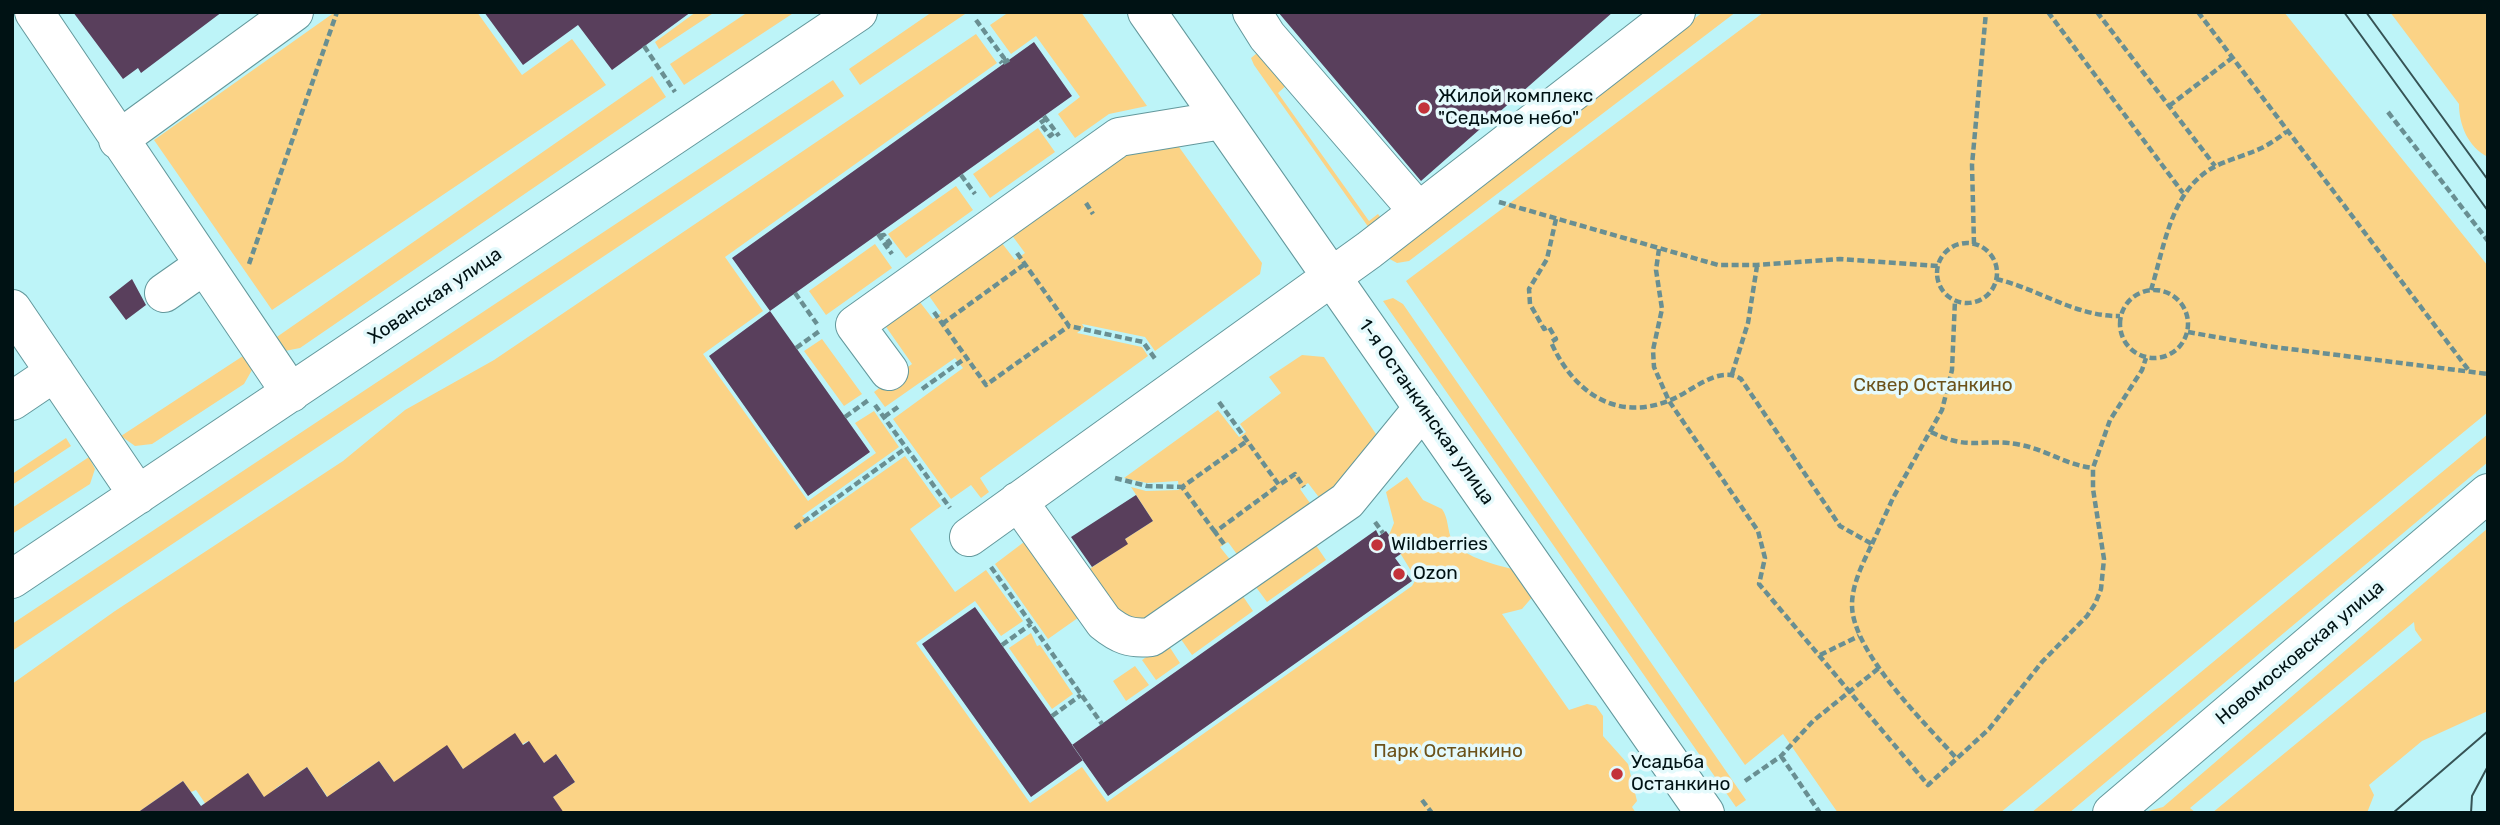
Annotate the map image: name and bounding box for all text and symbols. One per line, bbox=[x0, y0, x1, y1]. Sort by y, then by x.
place label: Жилой комплекс "Седьмое небо" bbox=[1438, 86, 1593, 130]
marker: Жилой комплекс "Седьмое небо" bbox=[1416, 100, 1432, 116]
street label: Хованская улица bbox=[364, 243, 506, 349]
street label: 1-я Останкинская улица bbox=[1353, 315, 1499, 509]
park label: Сквер Останкино bbox=[1853, 375, 2013, 397]
place label: Wildberries bbox=[1391, 534, 1488, 556]
marker: Wildberries bbox=[1369, 537, 1385, 553]
place label: Ozon bbox=[1413, 563, 1458, 585]
marker: Ozon bbox=[1391, 566, 1407, 582]
street label: Новомосковская улица bbox=[2211, 576, 2389, 730]
park label: Парк Останкино bbox=[1373, 741, 1523, 763]
place label: Усадьба Останкино bbox=[1631, 752, 1730, 796]
marker: Усадьба Останкино bbox=[1609, 766, 1625, 782]

